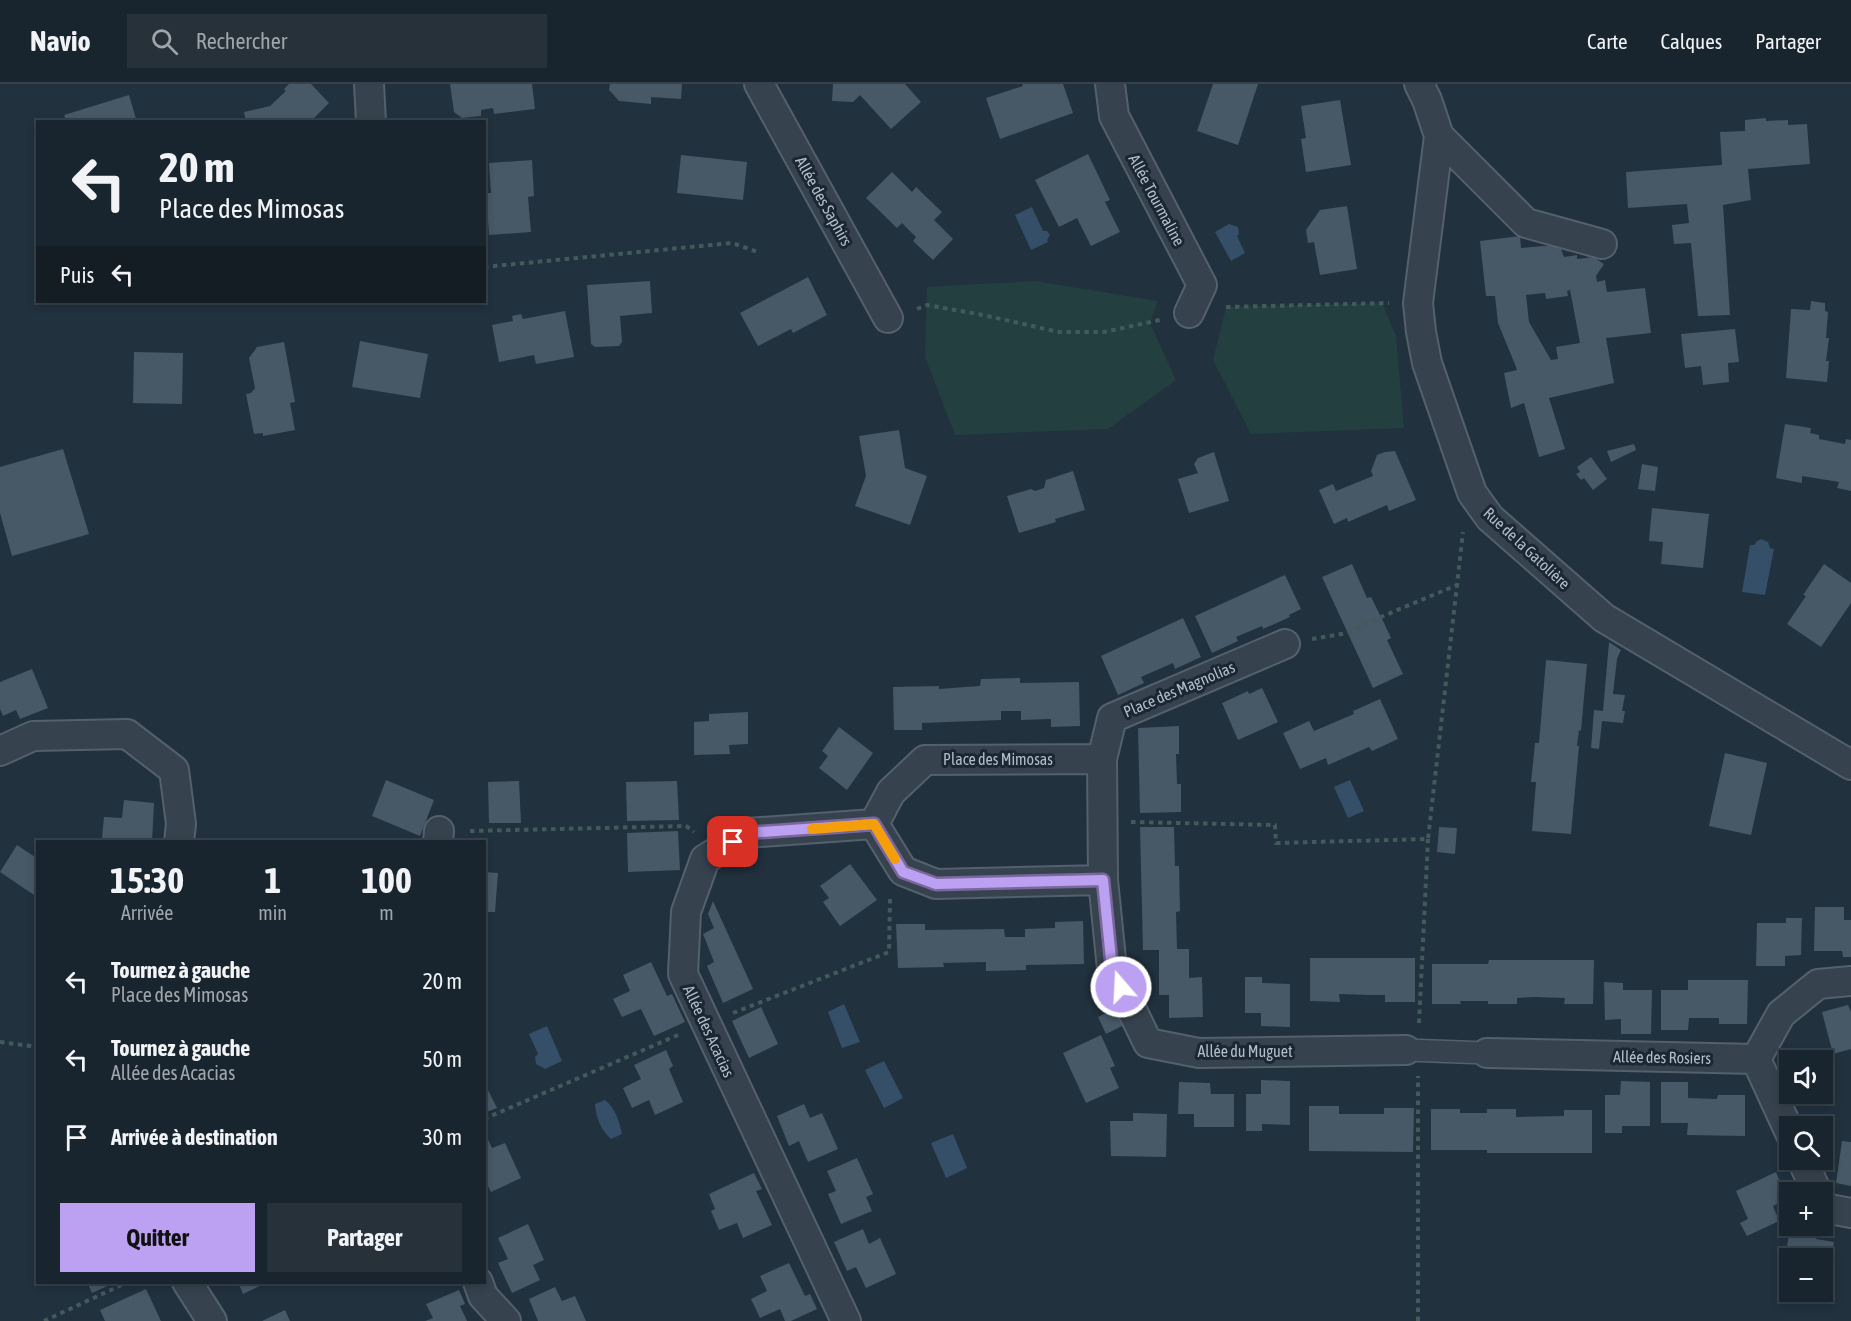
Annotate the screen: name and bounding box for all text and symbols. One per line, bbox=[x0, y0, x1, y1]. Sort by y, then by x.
search box bbox=[127, 14, 547, 68]
text: Navio bbox=[30, 25, 91, 57]
icon: search bbox=[148, 25, 181, 58]
text: Rechercher bbox=[196, 28, 287, 54]
text: Carte bbox=[1587, 29, 1628, 53]
text: Calques bbox=[1661, 29, 1722, 53]
text: Partager bbox=[1755, 29, 1821, 53]
text: 20 m bbox=[159, 143, 234, 191]
icon: left bbox=[60, 144, 138, 222]
street label: Allée Tourmaline bbox=[1125, 151, 1189, 249]
street label: Allée des Saphirs bbox=[791, 153, 856, 249]
text: Place des Mimosas bbox=[159, 193, 344, 224]
icon: left bbox=[106, 258, 139, 291]
text: Puis bbox=[60, 262, 94, 288]
street label: Rue de la Gatolière bbox=[1480, 504, 1574, 592]
street label: Place des Magnolias bbox=[1121, 657, 1238, 721]
street label: Place des Mimosas bbox=[943, 750, 1053, 768]
pin bbox=[707, 816, 758, 867]
icon: arrive bbox=[716, 825, 749, 858]
text: 15:30 bbox=[110, 859, 184, 901]
text: 1 bbox=[264, 859, 281, 901]
text: 100 bbox=[361, 859, 412, 901]
text: Arrivée bbox=[121, 901, 173, 924]
text: min bbox=[258, 901, 287, 924]
text: m bbox=[379, 901, 394, 924]
position arrow bbox=[1089, 955, 1153, 1019]
text: Tournez à gauche bbox=[111, 957, 250, 983]
icon: left bbox=[60, 965, 93, 998]
text: 20 m bbox=[422, 968, 462, 994]
street label: Allée des Acacias bbox=[680, 982, 738, 1080]
text: Place des Mimosas bbox=[111, 983, 248, 1006]
text: Tournez à gauche bbox=[111, 1035, 250, 1061]
street label: Allée du Muguet bbox=[1197, 1042, 1293, 1061]
icon: left bbox=[60, 1043, 93, 1076]
text: 50 m bbox=[422, 1046, 462, 1072]
street label: Allée des Rosiers bbox=[1613, 1047, 1711, 1067]
map controls bbox=[1779, 1050, 1833, 1302]
button: sound bbox=[1779, 1050, 1833, 1104]
text: Allée des Acacias bbox=[111, 1061, 235, 1084]
button: search bbox=[1779, 1116, 1833, 1170]
icon: arrive bbox=[60, 1121, 93, 1154]
text: Arrivée à destination bbox=[111, 1124, 278, 1150]
text: 30 m bbox=[422, 1124, 462, 1150]
button: + bbox=[1779, 1182, 1833, 1236]
button: Quitter bbox=[60, 1203, 255, 1272]
button: Partager bbox=[267, 1203, 462, 1272]
button: − bbox=[1779, 1248, 1833, 1302]

